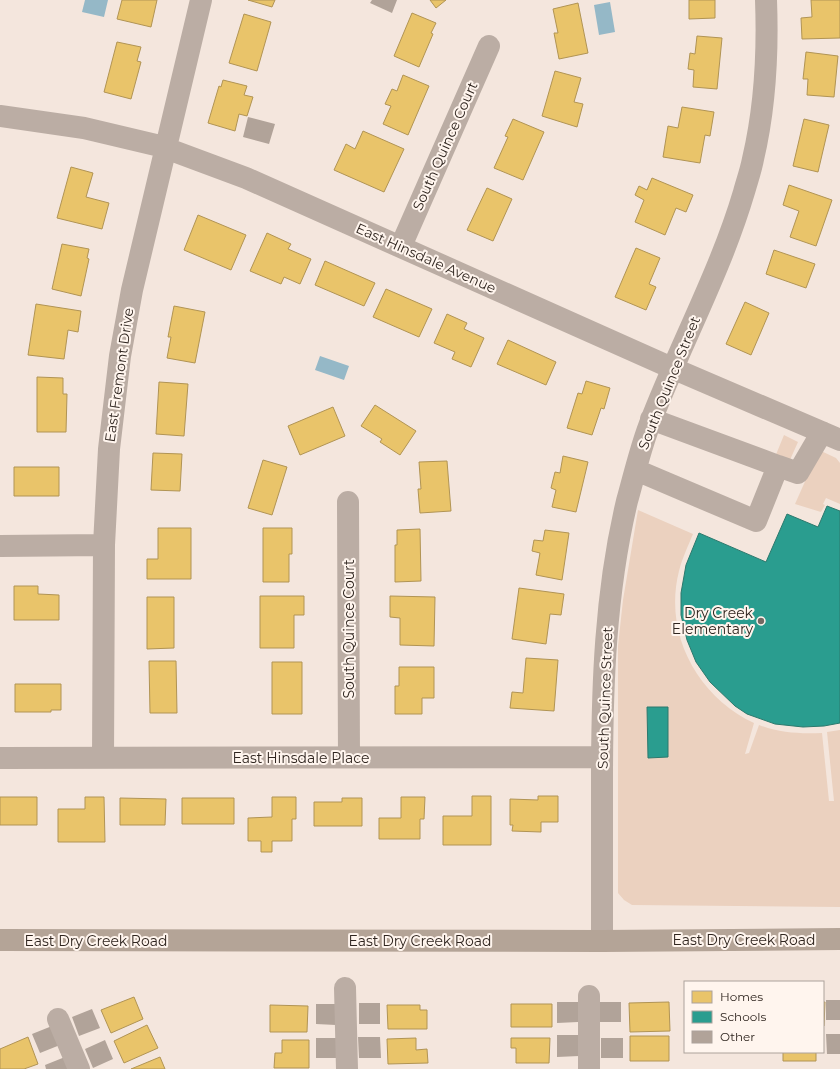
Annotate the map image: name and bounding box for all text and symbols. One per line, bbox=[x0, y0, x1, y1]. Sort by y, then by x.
street label: South Quince Court bbox=[408, 78, 482, 213]
street label: East Hinsdale Avenue bbox=[353, 219, 499, 297]
street label: East Fremont Drive bbox=[101, 307, 137, 443]
street label: South Quince Street bbox=[634, 313, 704, 452]
street label: South Quince Court bbox=[340, 559, 358, 699]
place label: Dry Creek Elementary bbox=[672, 604, 754, 638]
marker: Dry Creek Elementary bbox=[756, 616, 766, 626]
street label: South Quince Street bbox=[594, 626, 616, 769]
street label: East Hinsdale Place bbox=[232, 749, 370, 767]
street label: East Dry Creek Road bbox=[673, 931, 815, 949]
street label: East Dry Creek Road bbox=[25, 932, 167, 950]
street label: East Dry Creek Road bbox=[349, 932, 491, 950]
legend bbox=[684, 981, 824, 1053]
text: Homes bbox=[720, 989, 763, 1004]
text: Schools bbox=[720, 1009, 766, 1024]
text: Other bbox=[720, 1029, 755, 1044]

